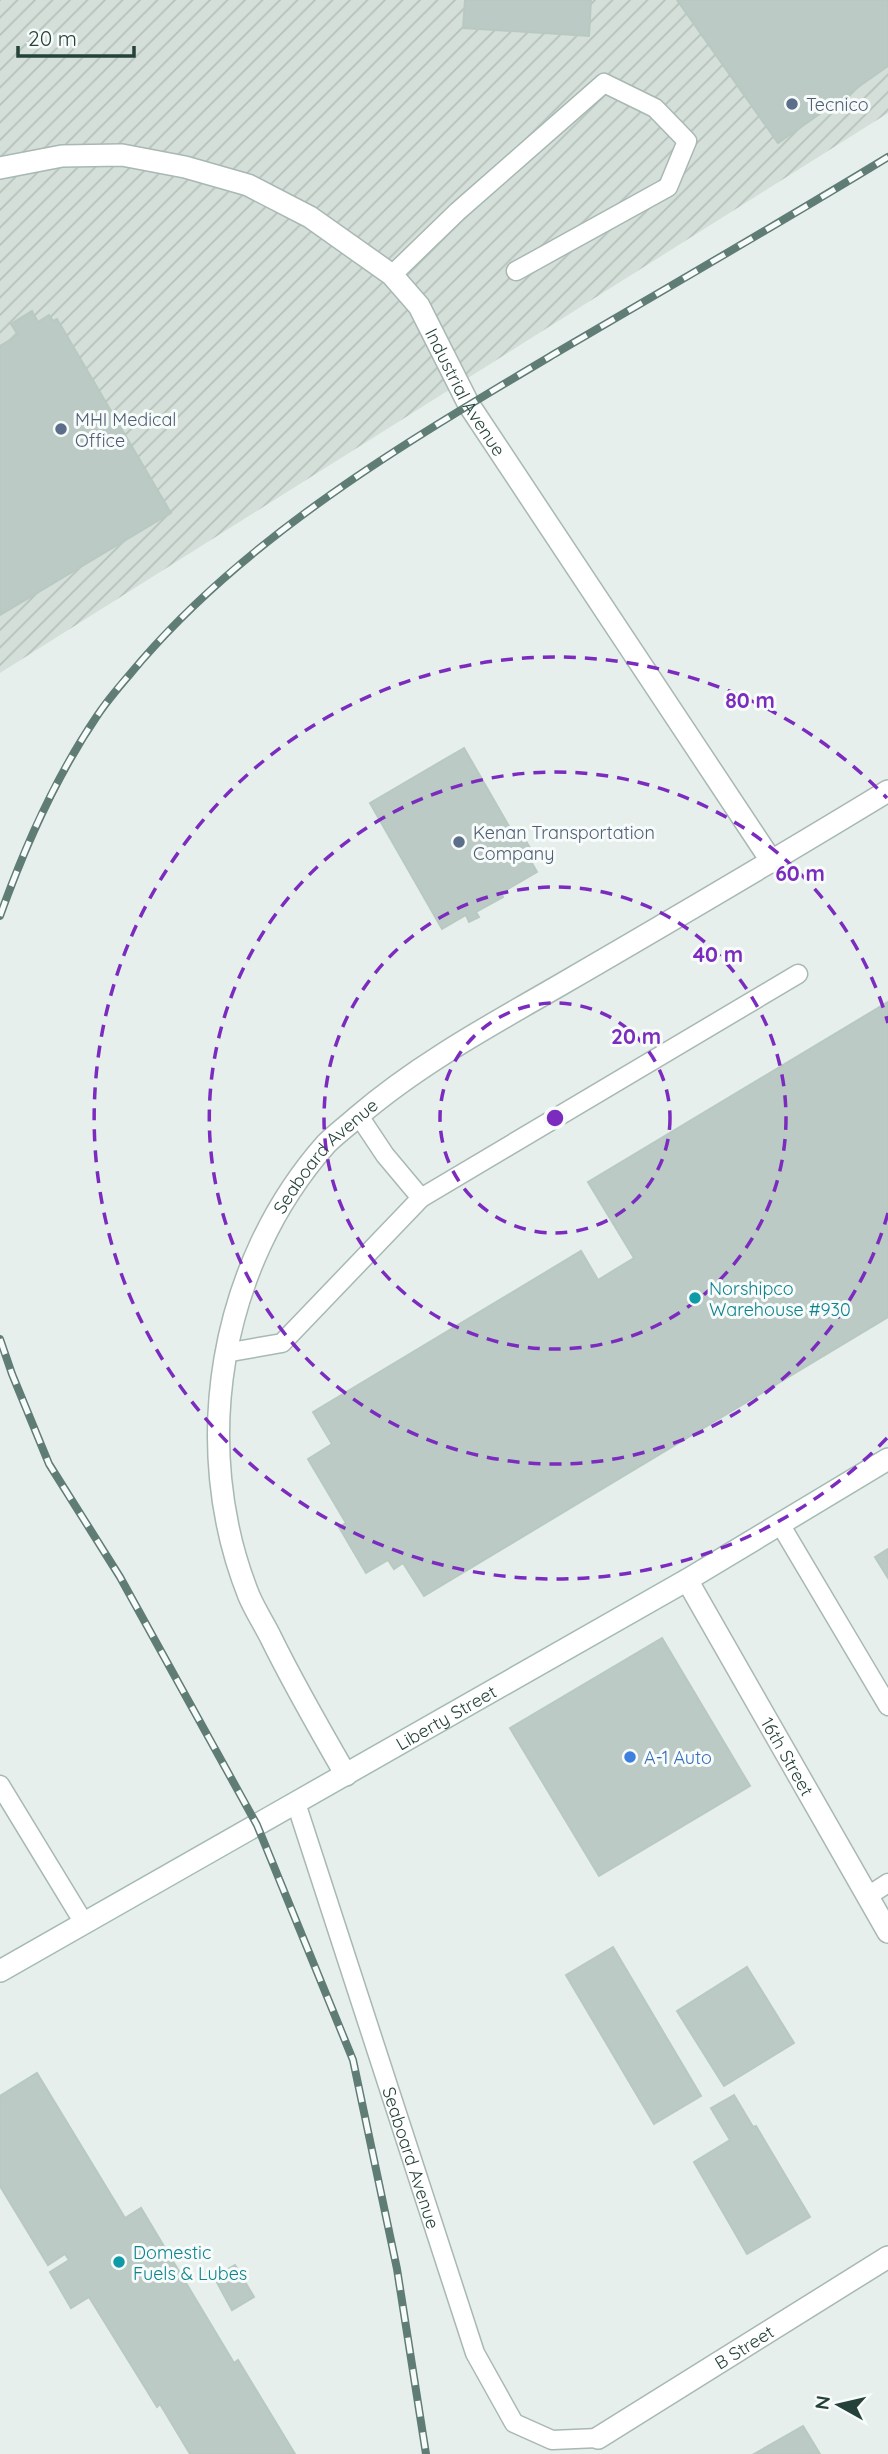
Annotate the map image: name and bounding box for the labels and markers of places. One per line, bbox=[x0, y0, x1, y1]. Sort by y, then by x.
place label: Tecnico bbox=[806, 93, 869, 116]
marker: Tecnico bbox=[784, 96, 800, 112]
place label: MHI Medical Office bbox=[75, 408, 176, 452]
marker: MHI Medical Office bbox=[53, 421, 69, 437]
place label: Kenan Transportation Company bbox=[473, 821, 655, 865]
marker: Kenan Transportation Company bbox=[451, 834, 467, 850]
centre of rings bbox=[543, 1106, 567, 1130]
place label: Norshipco Warehouse #930 bbox=[709, 1277, 851, 1321]
marker: Norshipco Warehouse #930 bbox=[687, 1290, 703, 1306]
place label: A-1 Auto bbox=[644, 1746, 712, 1769]
marker: A-1 Auto bbox=[622, 1749, 638, 1765]
place label: Domestic Fuels & Lubes bbox=[133, 2241, 247, 2285]
marker: Domestic Fuels & Lubes bbox=[111, 2254, 127, 2270]

